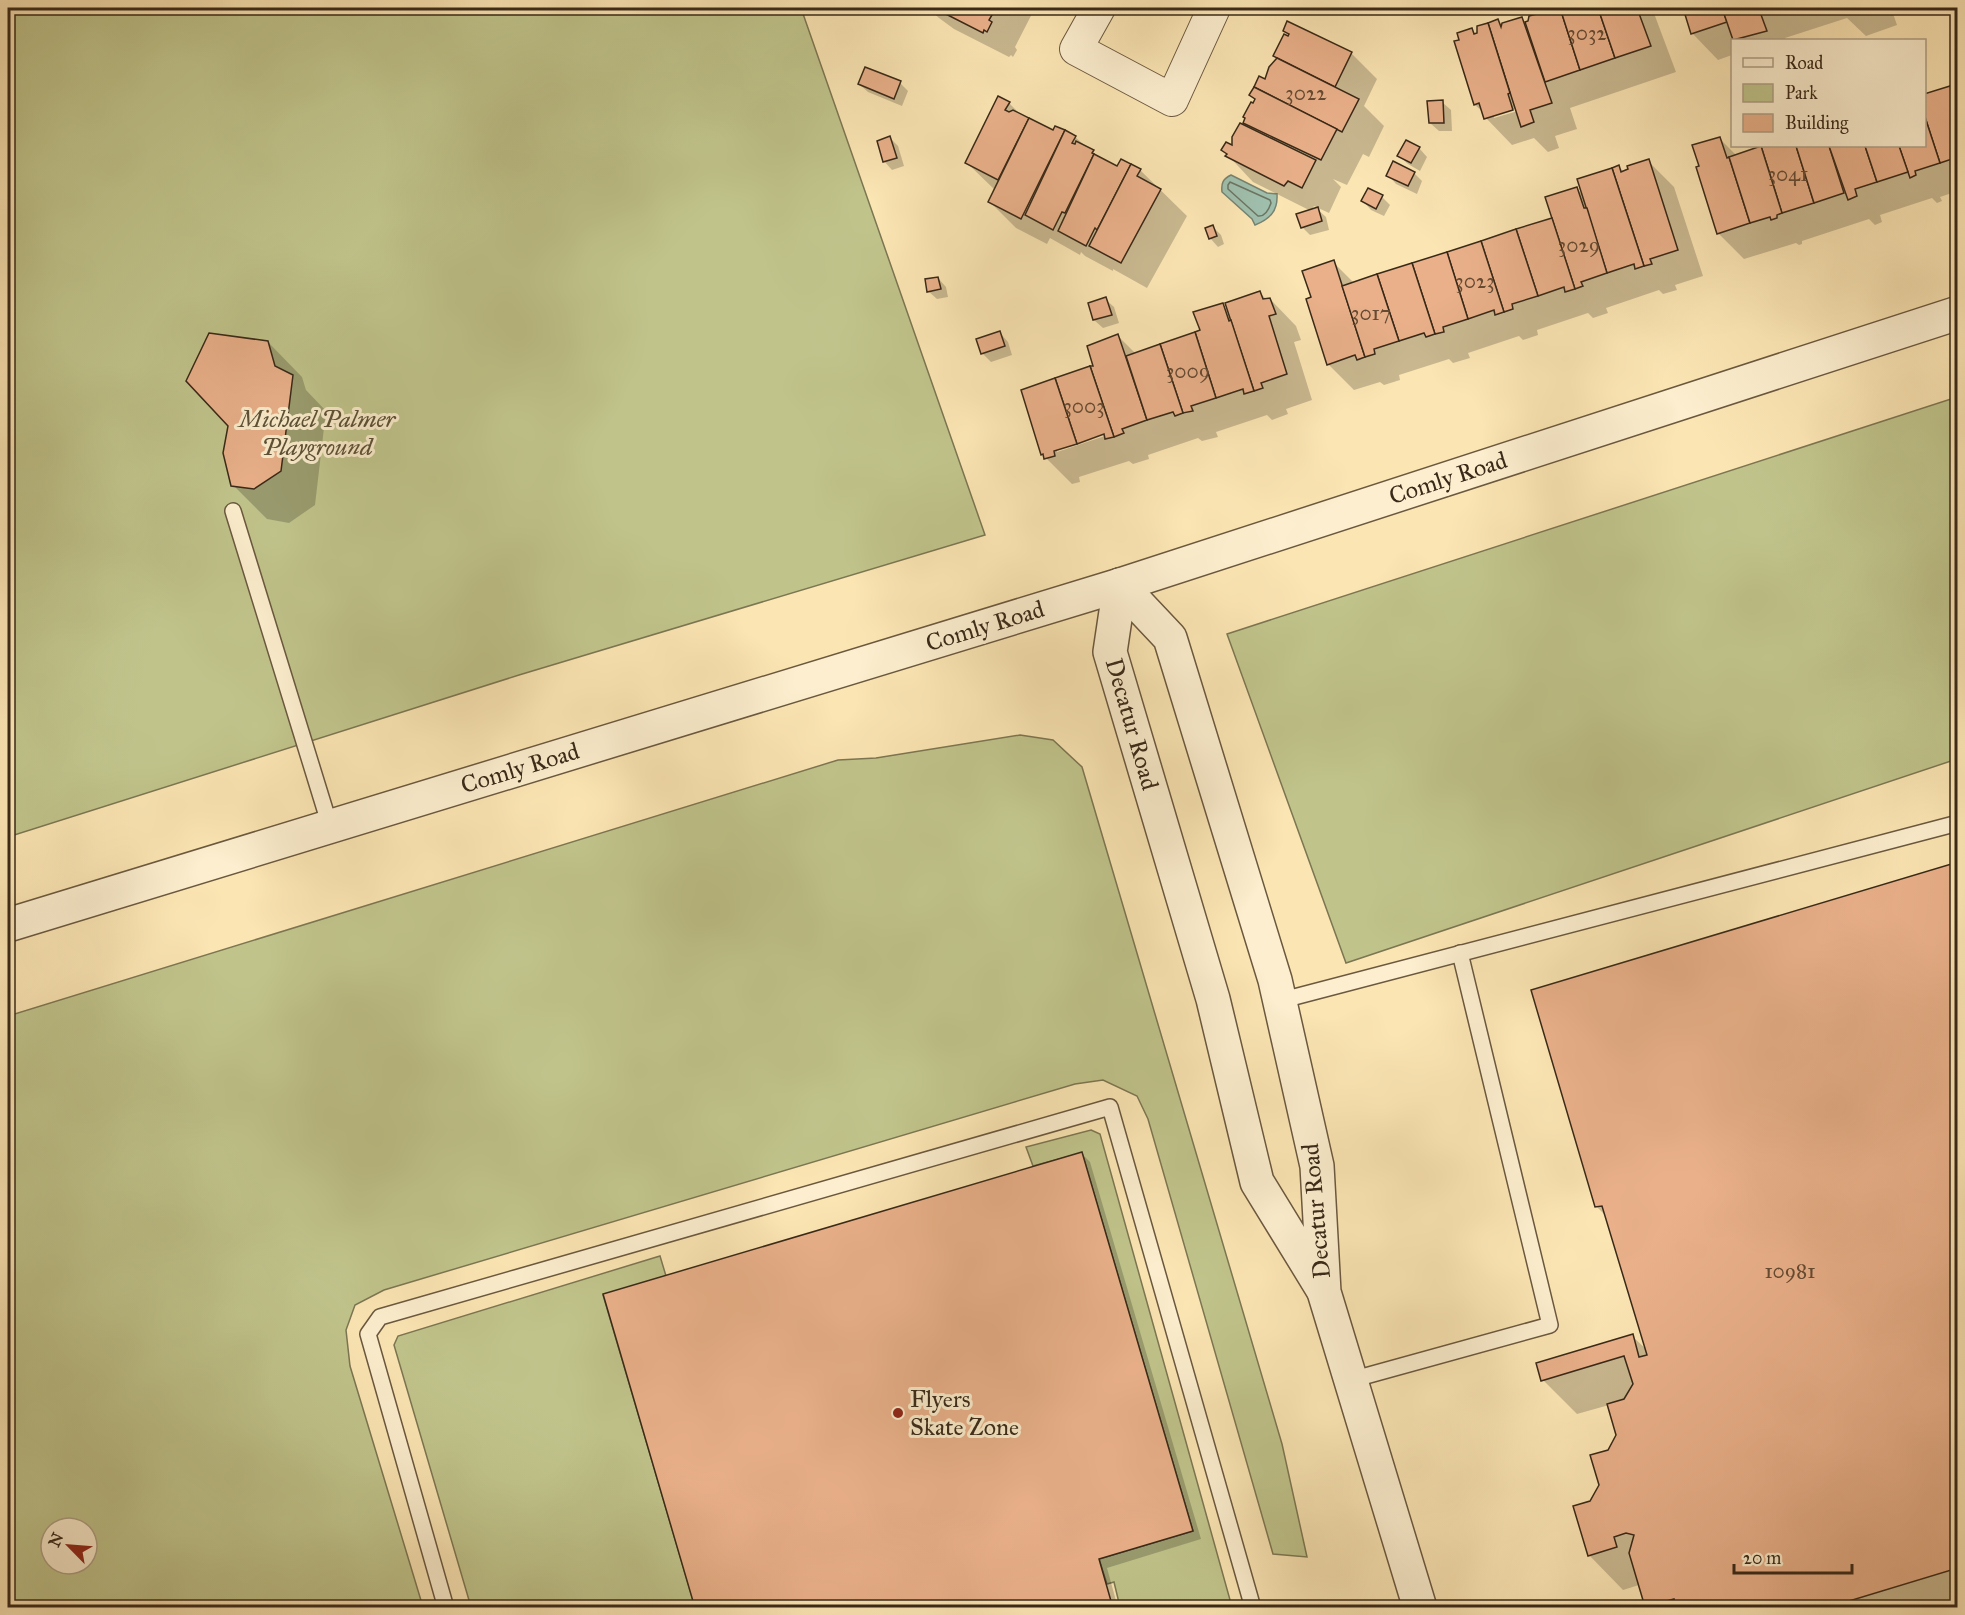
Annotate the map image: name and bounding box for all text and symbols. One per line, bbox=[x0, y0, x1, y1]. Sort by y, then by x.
house number: 3032 bbox=[1567, 20, 1607, 46]
legend bbox=[1731, 39, 1926, 147]
text: Road bbox=[1785, 52, 1823, 74]
house number: 3022 bbox=[1285, 80, 1327, 106]
text: Park bbox=[1785, 82, 1818, 104]
text: Building bbox=[1785, 112, 1849, 135]
house number: 3041 bbox=[1768, 161, 1808, 187]
house number: 3029 bbox=[1558, 232, 1600, 258]
house number: 3023 bbox=[1455, 268, 1495, 294]
house number: 3017 bbox=[1351, 300, 1391, 326]
house number: 3009 bbox=[1166, 358, 1210, 384]
house number: 3003 bbox=[1063, 393, 1105, 419]
park label: Michael Palmer Playground bbox=[237, 404, 397, 462]
street label: Comly Road bbox=[1385, 445, 1511, 511]
street label: Comly Road bbox=[922, 594, 1048, 658]
street label: Decatur Road bbox=[1099, 655, 1165, 793]
street label: Comly Road bbox=[457, 736, 583, 800]
street label: Decatur Road bbox=[1295, 1142, 1337, 1280]
house number: 10981 bbox=[1764, 1258, 1816, 1284]
place label: Flyers Skate Zone bbox=[910, 1384, 1019, 1442]
marker: Flyers Skate Zone bbox=[891, 1406, 905, 1420]
north arrow bbox=[39, 1516, 99, 1576]
text: N bbox=[44, 1529, 68, 1550]
scale bar bbox=[1734, 1537, 1852, 1575]
text: 20 m bbox=[1743, 1547, 1781, 1569]

